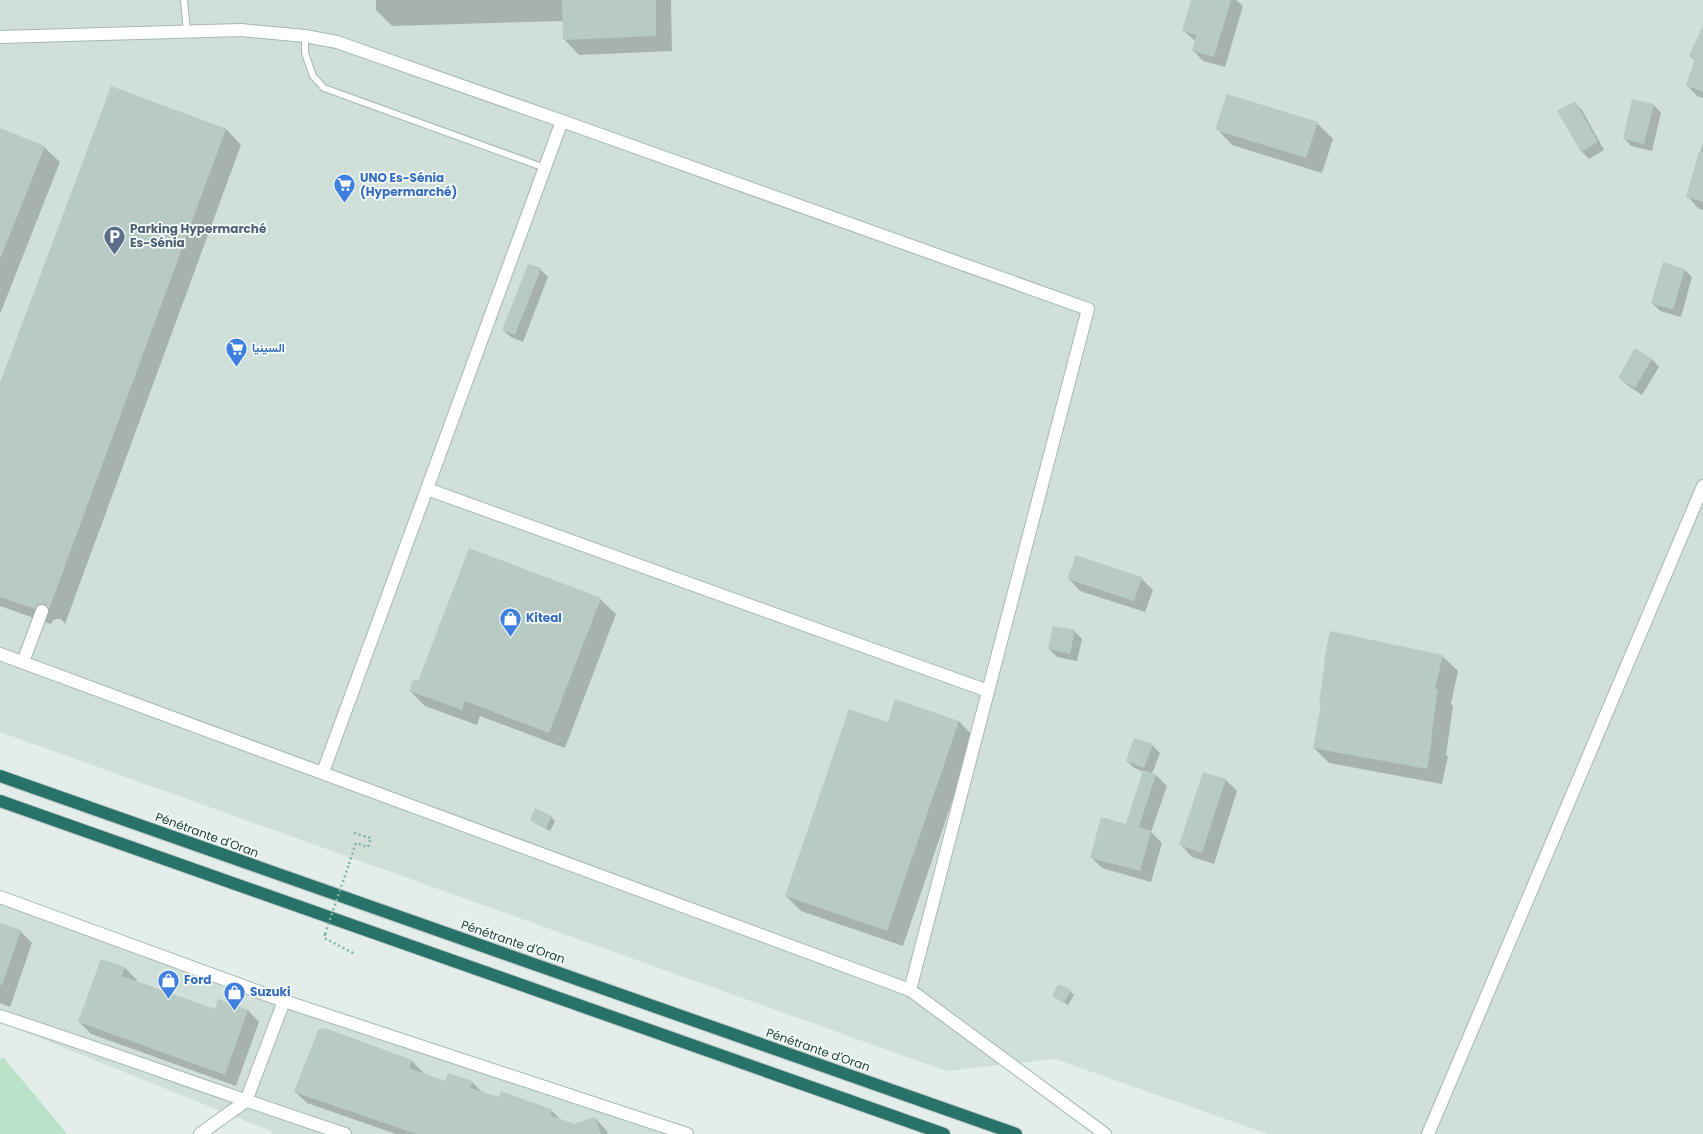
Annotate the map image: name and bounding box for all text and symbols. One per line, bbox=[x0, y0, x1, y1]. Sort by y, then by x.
place label: UNO Es-Sénia (Hypermarché) bbox=[360, 169, 457, 200]
supermarket icon: UNO Es-Sénia (Hypermarché) bbox=[332, 172, 358, 205]
place label: Parking Hypermarché Es-Sénia bbox=[130, 220, 267, 251]
parking icon: Parking Hypermarché Es-Sénia bbox=[101, 223, 127, 256]
supermarket icon: السينيا bbox=[223, 335, 249, 368]
place label: السينيا bbox=[252, 339, 285, 356]
shop icon: Kiteal bbox=[497, 605, 523, 638]
place label: Kiteal bbox=[526, 609, 562, 626]
street label: Pénétrante d'Oran bbox=[153, 808, 261, 861]
street label: Pénétrante d'Oran bbox=[459, 916, 567, 967]
shop icon: Ford bbox=[156, 967, 182, 1000]
place label: Ford bbox=[184, 971, 212, 988]
shop icon: Suzuki bbox=[221, 979, 247, 1012]
place label: Suzuki bbox=[250, 983, 290, 1000]
street label: Pénétrante d'Oran bbox=[764, 1024, 872, 1075]

